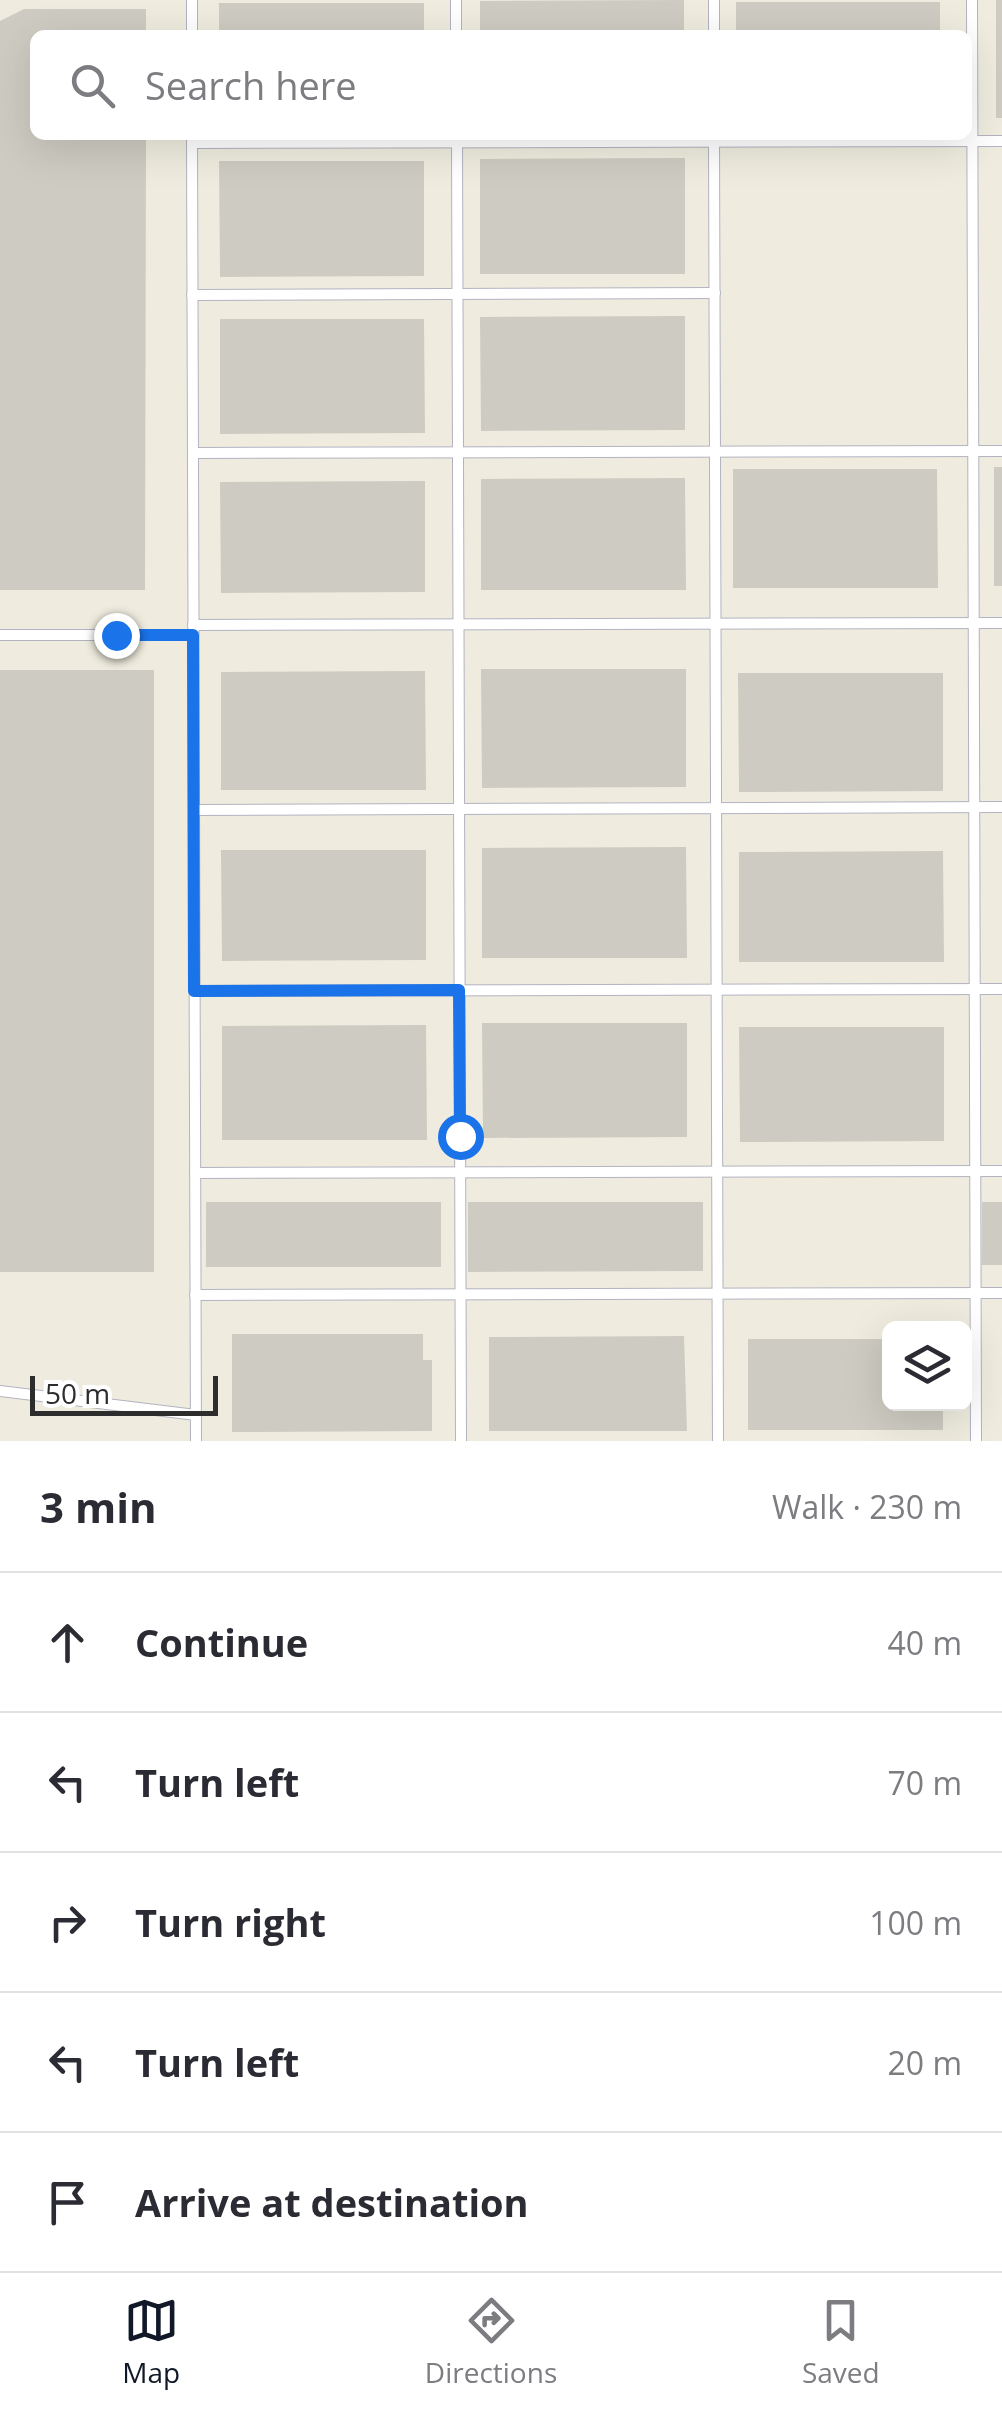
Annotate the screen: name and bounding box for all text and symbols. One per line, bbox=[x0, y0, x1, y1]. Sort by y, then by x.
search box bbox=[30, 30, 972, 140]
icon: search bbox=[65, 58, 120, 113]
text: Search here bbox=[145, 59, 357, 111]
route end bbox=[94, 613, 140, 659]
route start bbox=[438, 1114, 484, 1160]
map controls bbox=[882, 1321, 972, 1411]
button: layers bbox=[882, 1321, 972, 1411]
scale bar bbox=[30, 1371, 218, 1416]
text: 50 m bbox=[45, 1374, 110, 1412]
text: 3 min bbox=[40, 1478, 157, 1535]
text: Walk · 230 m bbox=[772, 1485, 962, 1528]
icon: ahead bbox=[40, 1615, 95, 1670]
text: Continue bbox=[135, 1616, 308, 1668]
text: 40 m bbox=[887, 1621, 962, 1664]
icon: left bbox=[40, 1755, 95, 1810]
text: Turn left bbox=[135, 1756, 299, 1808]
text: 70 m bbox=[887, 1761, 962, 1804]
icon: right bbox=[40, 1895, 95, 1950]
text: Turn right bbox=[135, 1896, 326, 1948]
text: 100 m bbox=[869, 1901, 962, 1944]
icon: left bbox=[40, 2035, 95, 2090]
text: Turn left bbox=[135, 2036, 299, 2088]
text: 20 m bbox=[887, 2041, 962, 2084]
icon: arrive bbox=[40, 2175, 95, 2230]
text: Arrive at destination bbox=[135, 2176, 529, 2228]
tab: Map bbox=[122, 2293, 180, 2391]
tab: Directions bbox=[425, 2293, 557, 2391]
tab: Saved bbox=[802, 2293, 880, 2391]

